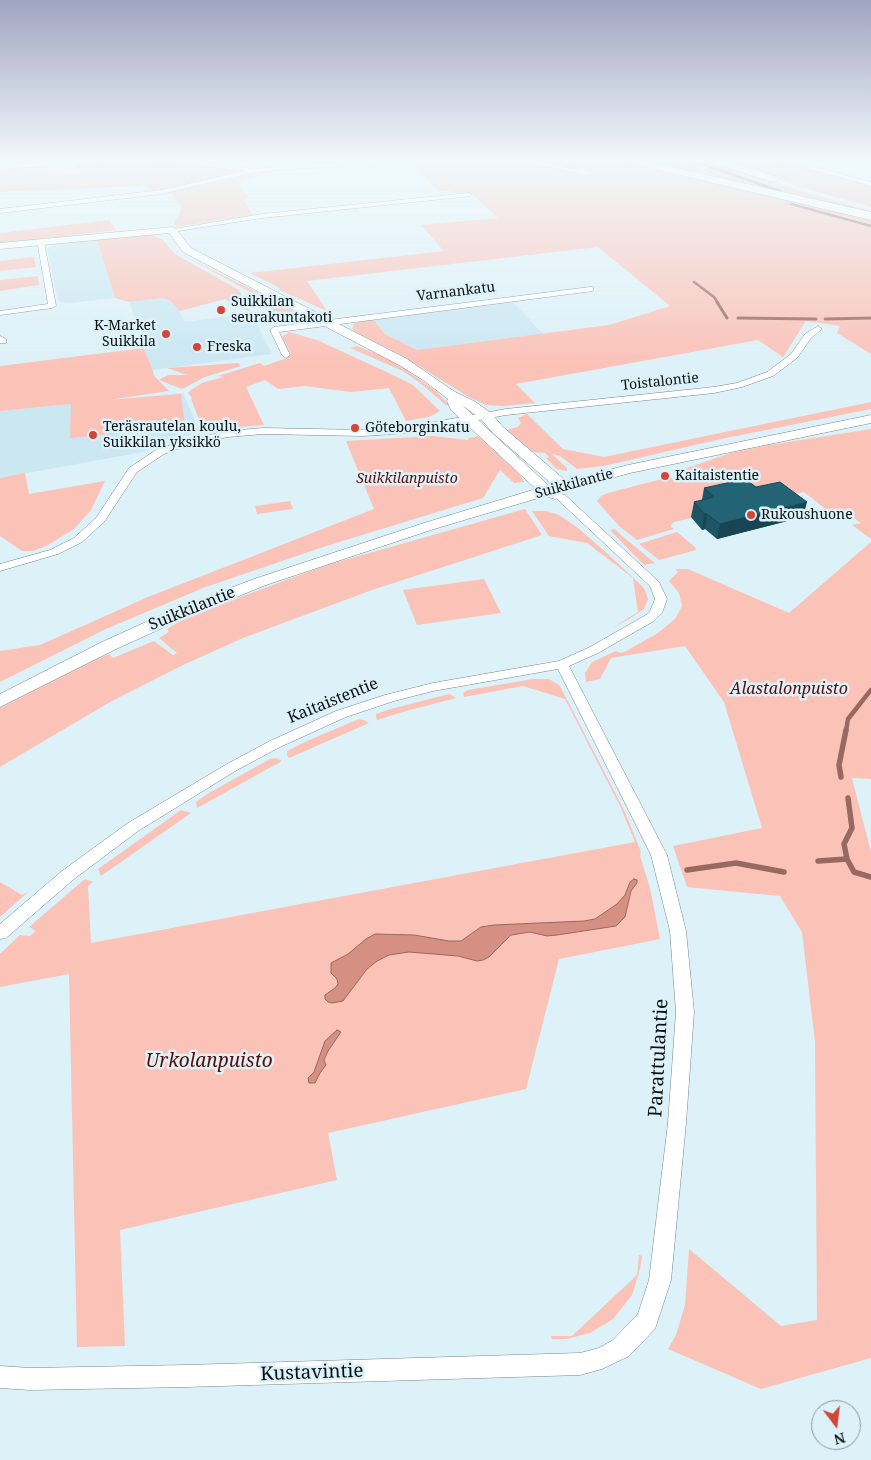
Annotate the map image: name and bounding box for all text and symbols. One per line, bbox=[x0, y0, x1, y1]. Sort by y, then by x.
street label: Varnankatu bbox=[416, 279, 496, 305]
place label: Suikkilan seurakuntakoti bbox=[231, 294, 332, 326]
marker: Suikkilan seurakuntakoti bbox=[215, 304, 227, 316]
place label: K-Market Suikkila bbox=[94, 318, 156, 351]
marker: K-Market Suikkila bbox=[160, 328, 172, 340]
place label: Freska bbox=[207, 339, 252, 355]
marker: Freska bbox=[191, 341, 203, 353]
street label: Toistalontie bbox=[620, 370, 700, 394]
place label: Teräsrautelan koulu, Suikkilan yksikkö bbox=[103, 419, 241, 452]
place label: Göteborginkatu bbox=[365, 420, 470, 436]
marker: Göteborginkatu bbox=[349, 422, 361, 434]
marker: Teräsrautelan koulu, Suikkilan yksikkö bbox=[87, 429, 99, 441]
street label: Suikkilantie bbox=[533, 466, 615, 502]
place label: Kaitaistentie bbox=[675, 468, 759, 484]
marker: Kaitaistentie bbox=[659, 470, 671, 482]
park label: Suikkilanpuisto bbox=[356, 471, 458, 487]
place label: Rukoushuone bbox=[761, 507, 853, 523]
marker: Rukoushuone bbox=[745, 509, 757, 521]
street label: Suikkilantie bbox=[146, 583, 238, 635]
street label: Kaitaistentie bbox=[285, 674, 381, 728]
park label: Alastalonpuisto bbox=[730, 679, 848, 699]
street label: Parattulantie bbox=[645, 998, 673, 1118]
park label: Urkolanpuisto bbox=[145, 1051, 273, 1073]
street label: Kustavintie bbox=[260, 1360, 364, 1386]
north arrow bbox=[811, 1400, 861, 1450]
text: N bbox=[832, 1428, 848, 1450]

